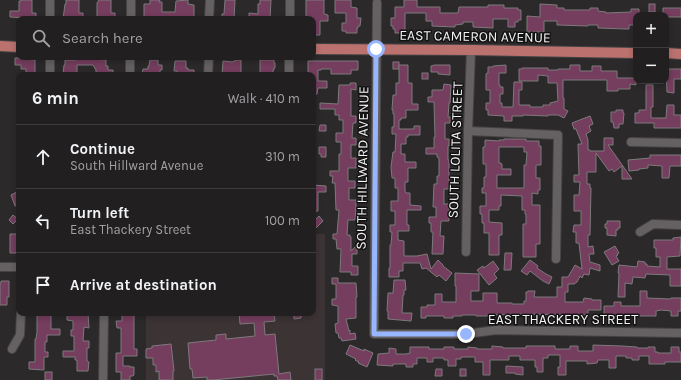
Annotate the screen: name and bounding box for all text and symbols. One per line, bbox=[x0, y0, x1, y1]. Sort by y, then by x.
map controls bbox=[633, 12, 669, 84]
button: + bbox=[633, 12, 669, 48]
search box bbox=[16, 16, 316, 60]
icon: search bbox=[30, 27, 52, 49]
street label: EAST CAMERON AVENUE bbox=[399, 27, 551, 46]
text: Search here bbox=[62, 29, 143, 47]
route start bbox=[367, 40, 385, 58]
button: − bbox=[633, 48, 669, 84]
street label: SOUTH LOLITA STREET bbox=[445, 81, 466, 219]
street label: SOUTH HILLWARD AVENUE bbox=[353, 86, 372, 250]
text: 6 min bbox=[32, 88, 79, 108]
text: Walk · 410 m bbox=[228, 91, 300, 106]
text: Continue bbox=[70, 140, 135, 158]
icon: ahead bbox=[32, 146, 54, 168]
text: 310 m bbox=[265, 149, 300, 164]
text: South Hillward Avenue bbox=[70, 158, 203, 173]
text: Turn left bbox=[70, 204, 129, 222]
icon: left bbox=[32, 210, 54, 232]
text: 100 m bbox=[265, 213, 300, 228]
text: East Thackery Street bbox=[70, 222, 191, 237]
icon: arrive bbox=[32, 274, 54, 296]
text: Arrive at destination bbox=[70, 276, 217, 294]
street label: EAST THACKERY STREET bbox=[488, 311, 638, 328]
route end bbox=[457, 325, 475, 343]

